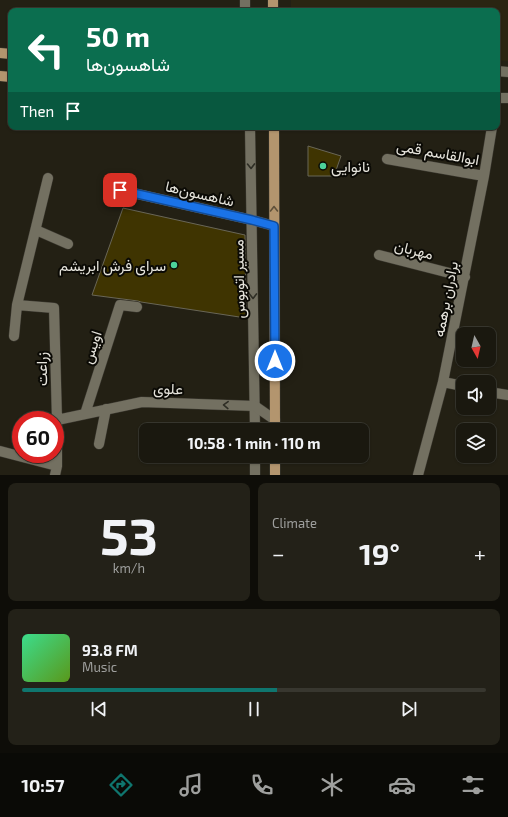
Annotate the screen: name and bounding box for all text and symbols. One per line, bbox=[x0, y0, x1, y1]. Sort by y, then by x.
text: 50 m bbox=[86, 19, 150, 53]
icon: left bbox=[20, 24, 72, 76]
text: شاهسون‌ها bbox=[86, 53, 170, 75]
icon: arrive bbox=[62, 100, 84, 122]
text: Then bbox=[20, 102, 54, 120]
street label: ابوالقاسم قمی bbox=[395, 136, 481, 170]
place label: نانوایی bbox=[331, 157, 370, 177]
marker: نانوایی bbox=[318, 161, 328, 171]
one-way arrow bbox=[247, 163, 255, 169]
pin bbox=[103, 173, 137, 207]
street label: شاهسون‌ها bbox=[164, 176, 236, 211]
icon: arrive bbox=[109, 179, 131, 201]
one-way arrow bbox=[270, 206, 278, 212]
street label: مهربان bbox=[392, 236, 435, 263]
street label: مسیر اتوبوس bbox=[228, 239, 250, 319]
place label: سرای فرش ابریشم bbox=[59, 256, 166, 276]
marker: سرای فرش ابریشم bbox=[169, 260, 179, 270]
street label: برادران برهمه bbox=[429, 260, 462, 339]
one-way arrow bbox=[249, 293, 257, 299]
north arrow bbox=[456, 327, 496, 367]
map controls bbox=[456, 327, 496, 463]
street label: اویس bbox=[77, 328, 107, 366]
position arrow bbox=[254, 340, 296, 382]
street label: زراعت bbox=[32, 352, 51, 386]
button: sound bbox=[456, 375, 496, 415]
street label: علوی bbox=[153, 378, 183, 400]
one-way arrow bbox=[223, 401, 229, 409]
speed limit sign: 60 bbox=[12, 411, 64, 463]
button: layers bbox=[456, 423, 496, 463]
text: 10:58 · 1 min · 110 m bbox=[188, 434, 320, 452]
text: 53 bbox=[100, 503, 158, 565]
text: Climate bbox=[272, 515, 317, 531]
text: 19° bbox=[359, 535, 400, 571]
text: − bbox=[272, 540, 285, 566]
text: + bbox=[474, 540, 486, 566]
text: km/h bbox=[113, 560, 145, 576]
text: 93.8 FM bbox=[82, 641, 138, 659]
text: Music bbox=[82, 659, 117, 675]
icon: previous bbox=[88, 698, 110, 720]
icon: pause bbox=[243, 698, 265, 720]
icon: next bbox=[398, 698, 420, 720]
icon: directions bbox=[107, 771, 135, 799]
icon: music bbox=[177, 771, 205, 799]
icon: phone bbox=[248, 771, 276, 799]
icon: climate bbox=[318, 771, 346, 799]
icon: car bbox=[388, 771, 416, 799]
icon: filters bbox=[459, 771, 487, 799]
text: 10:57 bbox=[21, 774, 64, 796]

